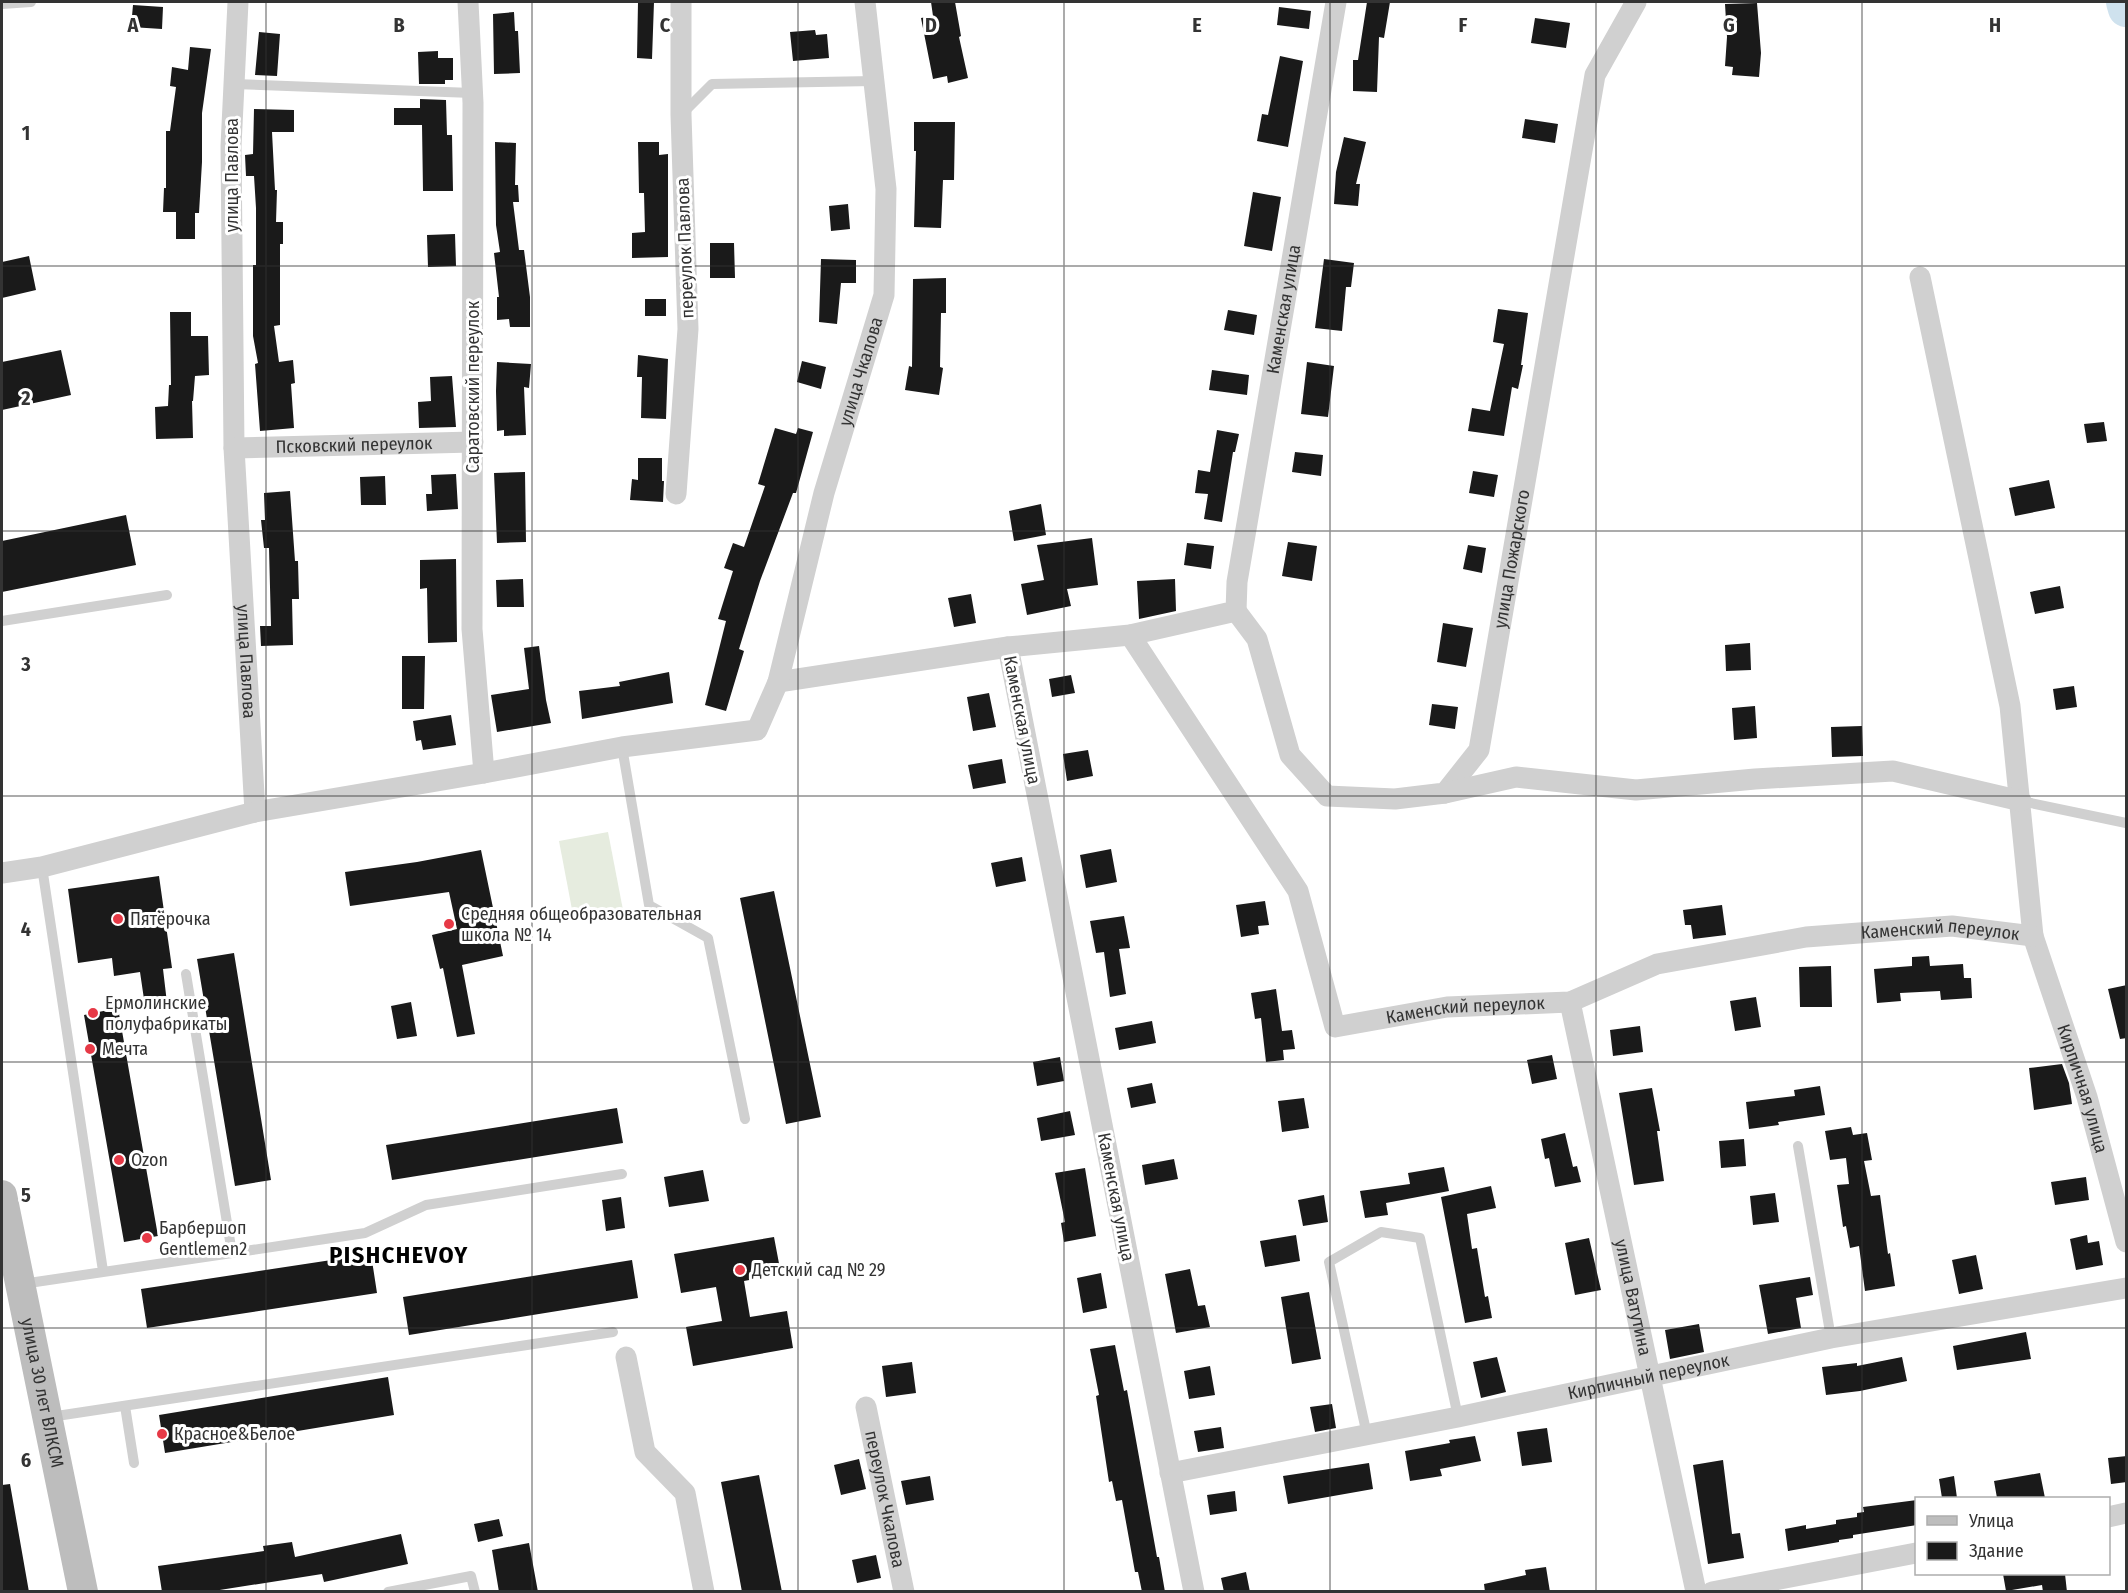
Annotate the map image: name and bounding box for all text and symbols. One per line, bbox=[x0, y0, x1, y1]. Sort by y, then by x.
text: A bbox=[127, 13, 140, 37]
text: B bbox=[393, 13, 405, 37]
text: C bbox=[660, 13, 671, 37]
text: D bbox=[925, 13, 937, 37]
text: E bbox=[1192, 13, 1202, 37]
text: F bbox=[1459, 13, 1468, 37]
text: G bbox=[1723, 13, 1735, 37]
text: H bbox=[1989, 13, 2001, 37]
street label: улица Павлова bbox=[221, 118, 243, 232]
text: 1 bbox=[22, 121, 30, 145]
street label: переулок Павлова bbox=[672, 177, 698, 319]
street label: Каменская улица bbox=[1262, 243, 1305, 376]
street label: Саратовский переулок bbox=[462, 300, 484, 473]
street label: улица Чкалова bbox=[834, 314, 888, 429]
text: 2 bbox=[20, 386, 31, 410]
street label: Псковский переулок bbox=[275, 432, 433, 458]
street label: улица Пожарского bbox=[1489, 488, 1535, 630]
street label: улица Павлова bbox=[232, 604, 261, 719]
text: 3 bbox=[20, 652, 31, 676]
street label: Каменская улица bbox=[999, 654, 1045, 786]
place label: Средняя общеобразовательная школа № 14 bbox=[461, 903, 702, 946]
place label: Пятёрочка bbox=[130, 908, 211, 930]
marker: Пятёрочка bbox=[111, 912, 125, 926]
street label: Каменский переулок bbox=[1860, 915, 2021, 945]
text: 4 bbox=[21, 917, 31, 941]
marker: Средняя общеобразовательная школа № 14 bbox=[442, 917, 456, 931]
place label: Ермолинские полуфабрикаты bbox=[105, 992, 227, 1035]
street label: Каменский переулок bbox=[1384, 992, 1546, 1029]
marker: Ермолинские полуфабрикаты bbox=[86, 1006, 100, 1020]
street label: Кирпичная улица bbox=[2052, 1021, 2113, 1156]
place label: Мечта bbox=[102, 1038, 148, 1060]
marker: Мечта bbox=[83, 1042, 97, 1056]
street label: Каменская улица bbox=[1093, 1131, 1139, 1263]
place label: Ozon bbox=[131, 1149, 168, 1171]
marker: Ozon bbox=[112, 1153, 126, 1167]
text: 5 bbox=[21, 1183, 31, 1207]
place label: Барбершоп Gentlemen2 bbox=[159, 1217, 247, 1260]
marker: Барбершоп Gentlemen2 bbox=[140, 1231, 154, 1245]
street label: улица Ватутина bbox=[1610, 1237, 1656, 1358]
district label: PISHCHEVOY bbox=[329, 1241, 469, 1269]
place label: Детский сад № 29 bbox=[751, 1259, 886, 1281]
marker: Детский сад № 29 bbox=[733, 1263, 747, 1277]
street label: улица 30 лет ВЛКСМ bbox=[16, 1316, 68, 1470]
street label: Кирпичный переулок bbox=[1566, 1349, 1732, 1404]
place label: Красное&Белое bbox=[174, 1423, 295, 1445]
marker: Красное&Белое bbox=[155, 1427, 169, 1441]
street label: переулок Чкалова bbox=[860, 1429, 910, 1570]
text: 6 bbox=[21, 1448, 31, 1472]
legend bbox=[1915, 1497, 2110, 1575]
text: Улица bbox=[1968, 1510, 2014, 1532]
text: Здание bbox=[1969, 1540, 2024, 1562]

